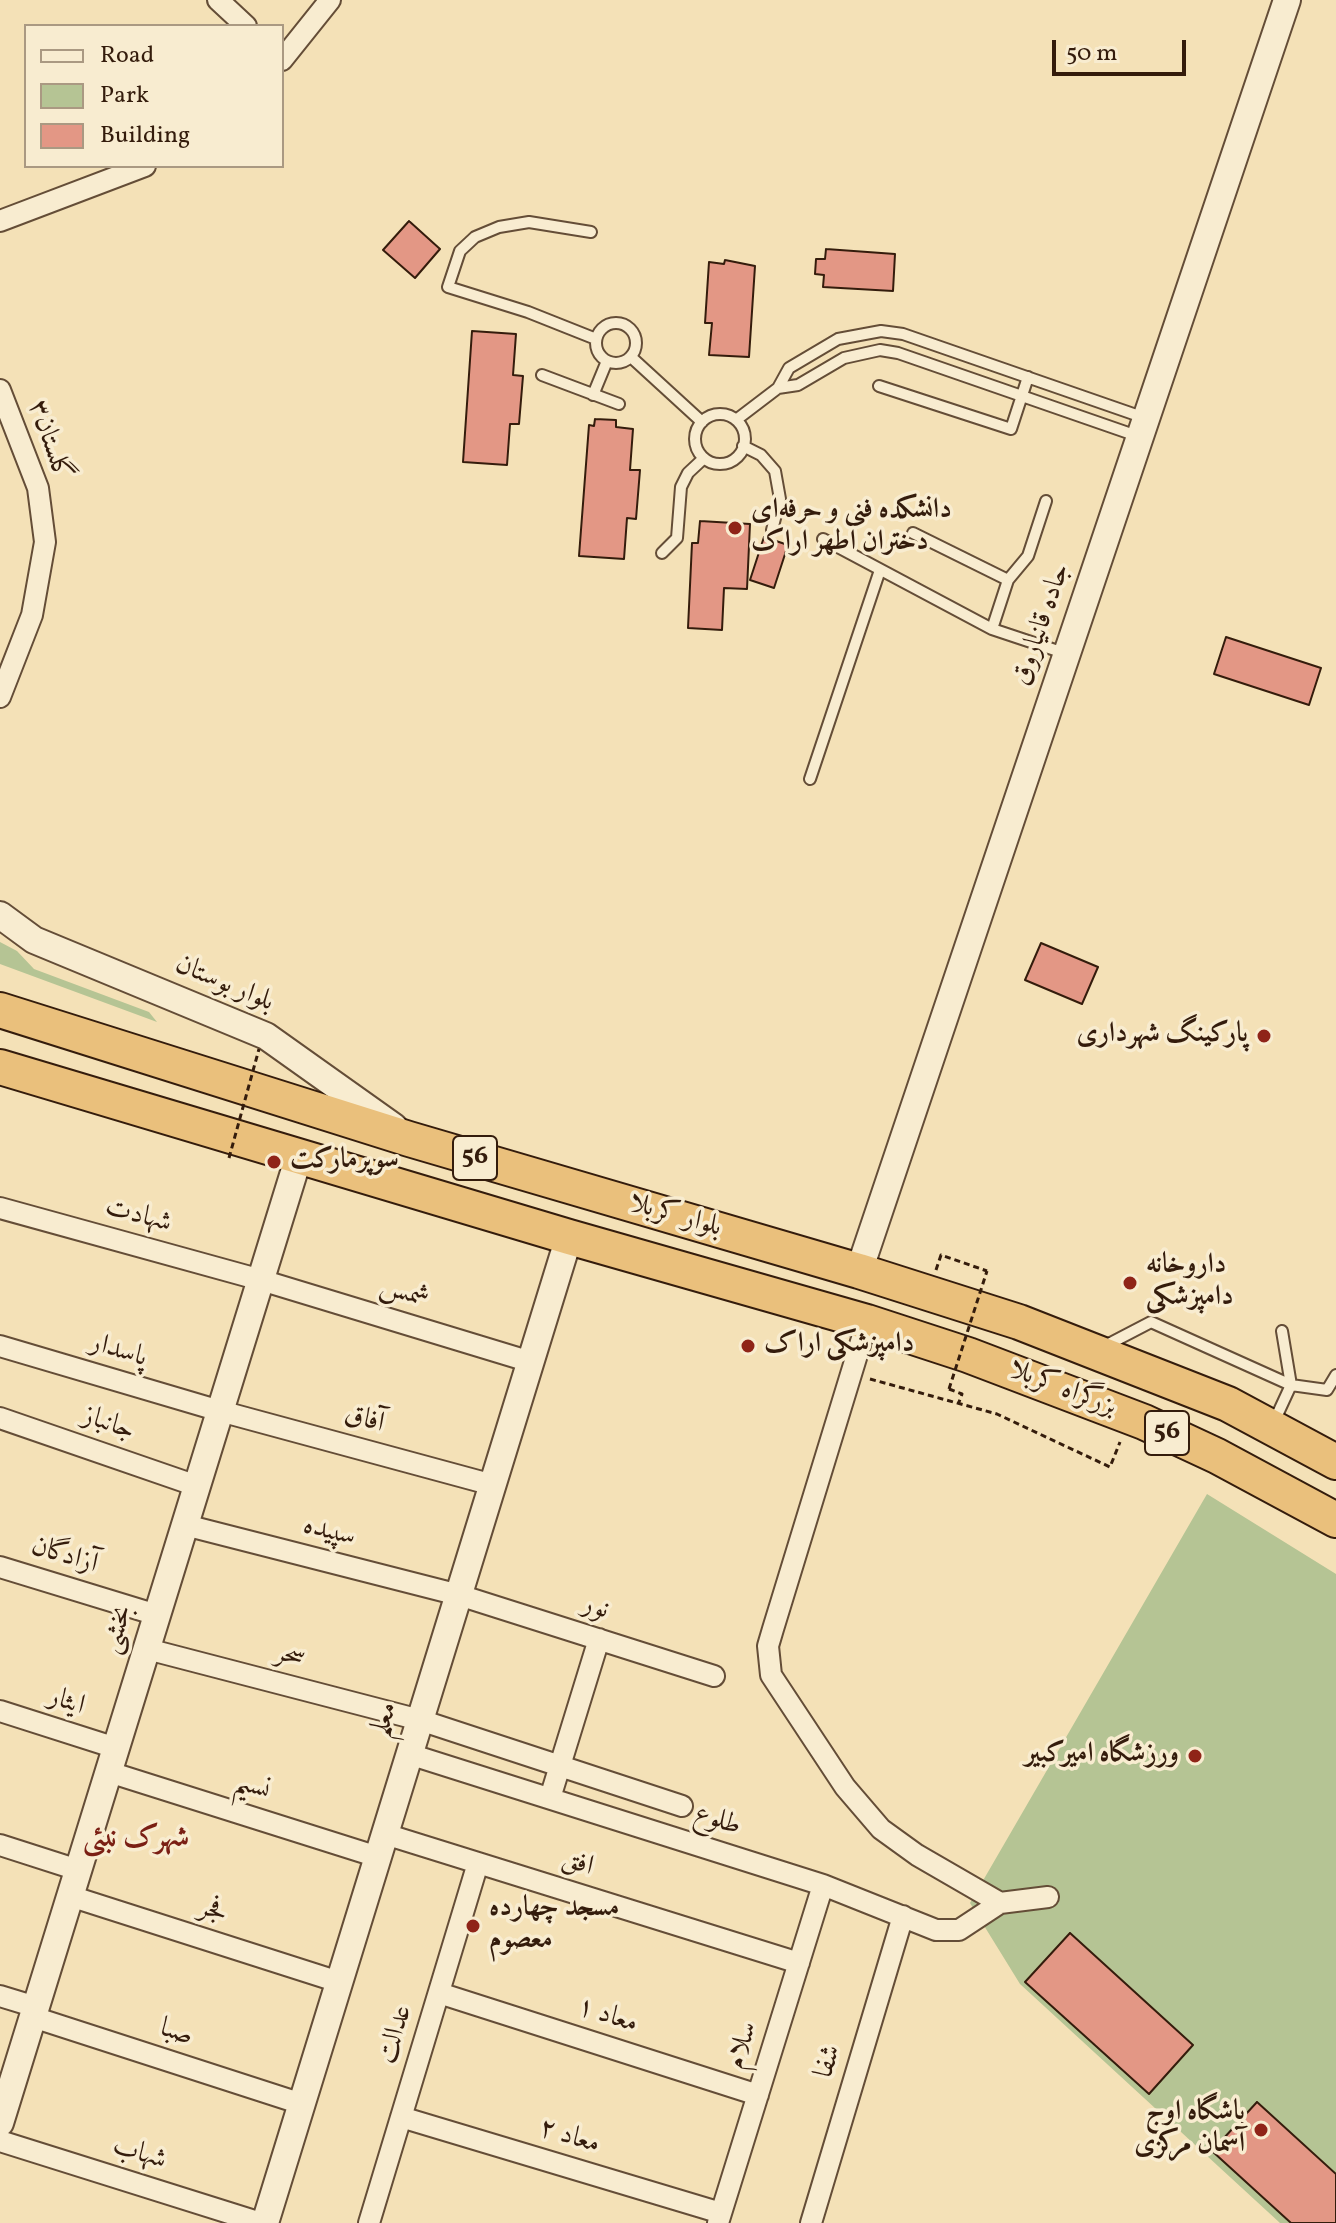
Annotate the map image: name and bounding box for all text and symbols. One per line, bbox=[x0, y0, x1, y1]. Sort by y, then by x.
legend bbox=[24, 24, 284, 168]
scale bar bbox=[1056, 24, 1190, 74]
text: 50 m bbox=[1066, 37, 1118, 71]
text: Road bbox=[100, 39, 154, 73]
text: Park bbox=[100, 79, 149, 113]
text: Building bbox=[100, 119, 190, 153]
street label: گلستان۳ bbox=[19, 396, 77, 486]
place label: دانشکده فنی و حرفه‌ای دختران اطهر اراک bbox=[751, 495, 952, 561]
marker: دانشکده فنی و حرفه‌ای دختران اطهر اراک bbox=[726, 519, 744, 537]
street label: جاده قانیاروق bbox=[1006, 559, 1080, 691]
street label: بلوار بوستان bbox=[169, 949, 279, 1021]
place label: پارکینگ شهرداری bbox=[1076, 1019, 1248, 1053]
marker: پارکینگ شهرداری bbox=[1255, 1027, 1273, 1045]
road number: 56 bbox=[453, 1136, 497, 1180]
place label: سوپرمارکت bbox=[290, 1145, 399, 1179]
marker: سوپرمارکت bbox=[265, 1153, 283, 1171]
street label: بلوار کربلا bbox=[625, 1188, 725, 1246]
street label: شهادت bbox=[101, 1192, 175, 1242]
place label: داروخانه دامپزشکی bbox=[1146, 1250, 1234, 1316]
street label: شمس bbox=[375, 1271, 433, 1317]
marker: داروخانه دامپزشکی bbox=[1121, 1274, 1139, 1292]
street label: پاسدار bbox=[85, 1327, 151, 1377]
place label: دامپزشکی اراک bbox=[764, 1329, 914, 1363]
marker: دامپزشکی اراک bbox=[739, 1337, 757, 1355]
street label: بزرگراه کربلا bbox=[1003, 1354, 1121, 1426]
street label: جانباز bbox=[77, 1400, 139, 1450]
street label: آفاق bbox=[340, 1400, 388, 1442]
road number: 56 bbox=[1145, 1411, 1189, 1455]
street label: سپیده bbox=[299, 1510, 359, 1556]
street label: آزادگان bbox=[27, 1531, 101, 1583]
street label: نور bbox=[578, 1589, 612, 1629]
street label: بخشی bbox=[96, 1602, 142, 1658]
street label: سحر bbox=[272, 1637, 308, 1677]
street label: ایثار bbox=[43, 1681, 89, 1725]
street label: معلم bbox=[365, 1699, 407, 1741]
place label: ورزشگاه امیرکبیر bbox=[1025, 1739, 1179, 1773]
marker: ورزشگاه امیرکبیر bbox=[1186, 1747, 1204, 1765]
street label: نسیم bbox=[230, 1767, 274, 1809]
street label: طلوع bbox=[689, 1799, 745, 1845]
district label: شهرک نبئی bbox=[83, 1822, 189, 1858]
street label: افق bbox=[557, 1844, 597, 1886]
street label: فجر bbox=[195, 1892, 231, 1932]
place label: مسجد چهارده معصوم bbox=[489, 1893, 619, 1959]
marker: مسجد چهارده معصوم bbox=[464, 1917, 482, 1935]
street label: معاد ۱ bbox=[572, 1991, 642, 2043]
street label: عدالت bbox=[372, 2001, 422, 2069]
street label: صبا bbox=[155, 2013, 197, 2055]
street label: سلام bbox=[721, 2018, 767, 2074]
street label: شفا bbox=[809, 2041, 851, 2083]
place label: باشگاه اوج آسمان مرکزی bbox=[1134, 2097, 1245, 2163]
street label: معاد ۲ bbox=[534, 2113, 604, 2163]
marker: باشگاه اوج آسمان مرکزی bbox=[1252, 2121, 1270, 2139]
street label: شهاب bbox=[108, 2131, 170, 2179]

